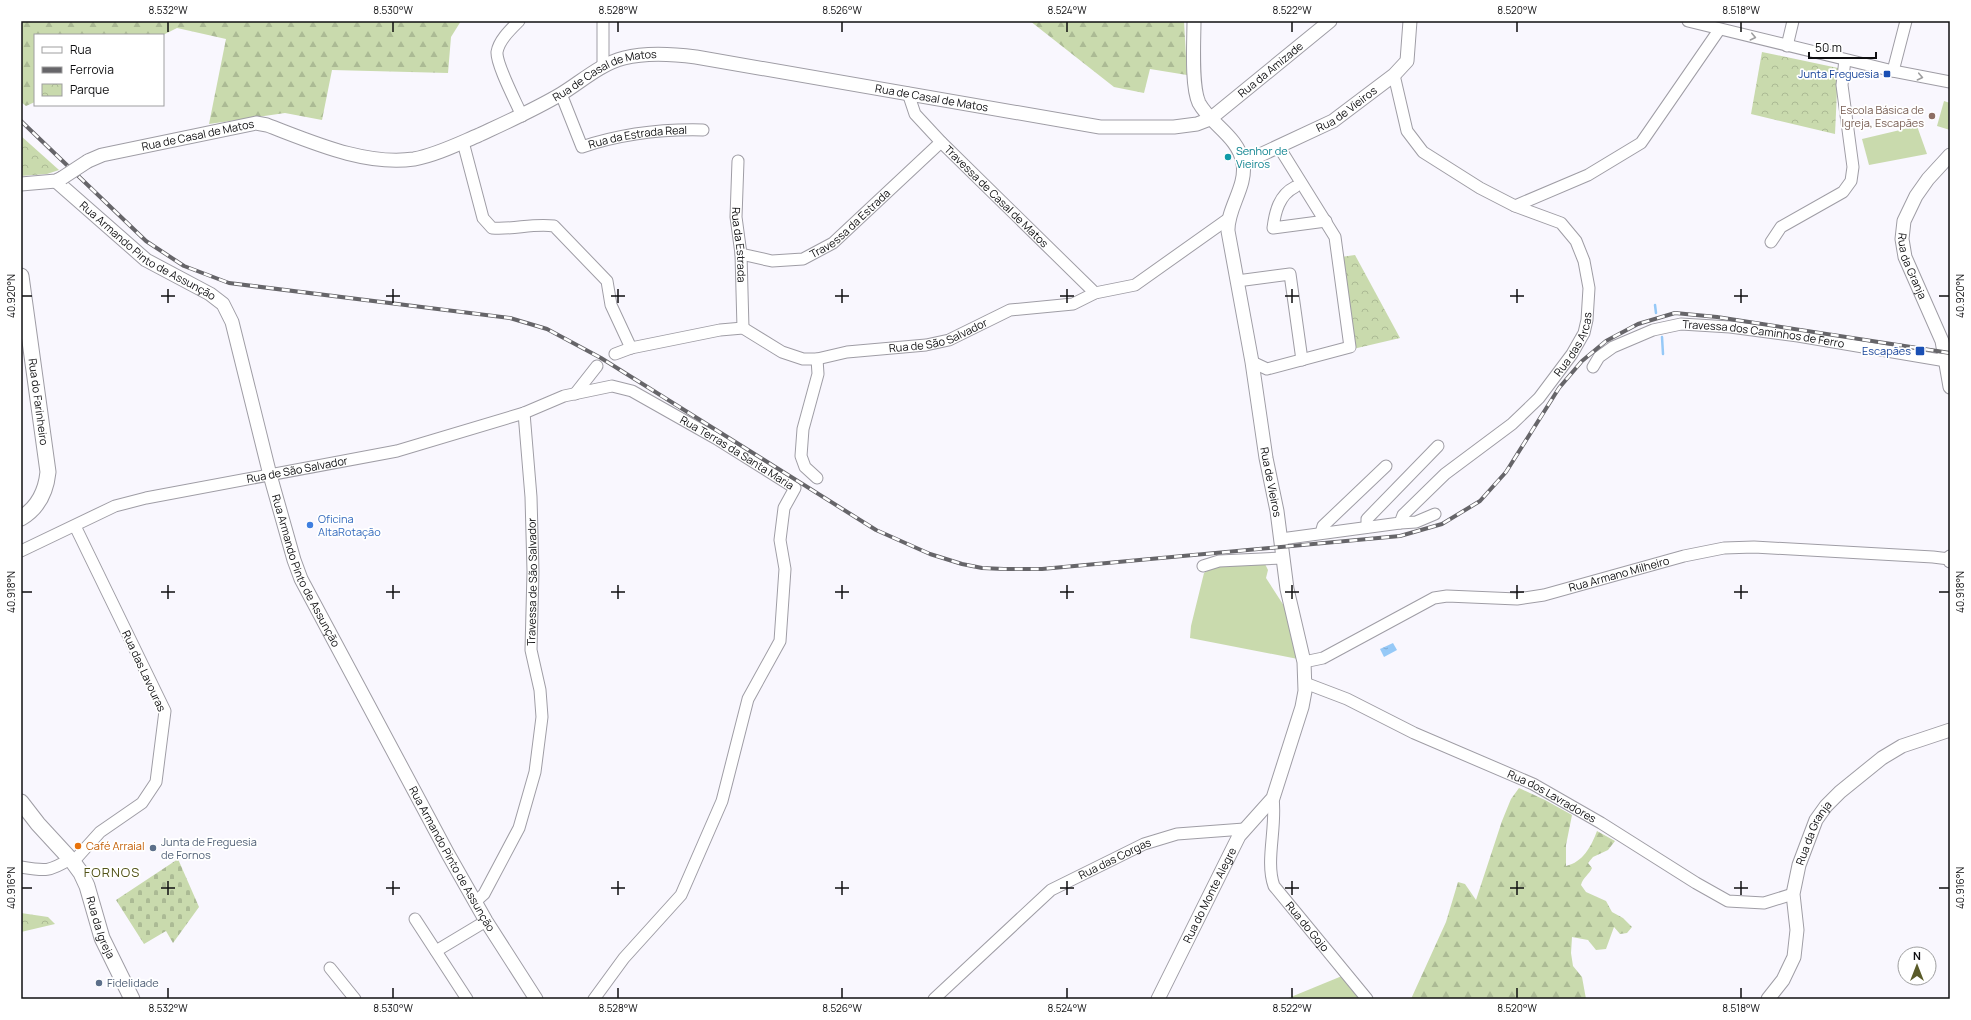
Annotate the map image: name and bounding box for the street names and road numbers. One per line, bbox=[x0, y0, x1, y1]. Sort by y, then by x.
street label: Rua da Amizade bbox=[1234, 38, 1306, 100]
street label: Rua de Casal de Matos bbox=[549, 46, 657, 104]
street label: Rua de Casal de Matos bbox=[874, 80, 990, 115]
street label: Rua de Vieiros bbox=[1313, 82, 1380, 135]
street label: Rua de Casal de Matos bbox=[140, 116, 255, 154]
street label: Rua da Estrada Real bbox=[586, 122, 687, 152]
street label: Travessa de Casal de Matos bbox=[941, 142, 1052, 251]
street label: Travessa da Estrada bbox=[807, 185, 893, 261]
street label: Rua Armando Pinto de Assunção bbox=[77, 197, 220, 303]
street label: Rua da Estrada bbox=[729, 207, 750, 283]
street label: Rua da Granja bbox=[1895, 232, 1931, 301]
street label: Rua das Arcas bbox=[1550, 312, 1594, 379]
street label: Rua de São Salvador bbox=[888, 314, 990, 355]
street label: Travessa dos Caminhos de Ferro bbox=[1682, 316, 1846, 351]
street label: Rua do Farinheiro bbox=[25, 357, 52, 447]
street label: Rua Terras da Santa Maria bbox=[678, 412, 797, 493]
street label: Rua de Vieiros bbox=[1257, 446, 1286, 518]
street label: Rua de São Salvador bbox=[245, 452, 349, 486]
street label: Rua Armando Pinto de Assunção bbox=[269, 493, 344, 650]
street label: Travessa de São Salvador bbox=[523, 517, 540, 646]
street label: Rua Armano Milheiro bbox=[1567, 552, 1671, 595]
street label: Rua das Lavouras bbox=[119, 628, 170, 714]
street label: Rua dos Lavradores bbox=[1505, 766, 1600, 826]
street label: Rua Armando Pinto de Assunção bbox=[406, 783, 499, 935]
street label: Rua da Granja bbox=[1792, 797, 1834, 867]
street label: Rua das Corgas bbox=[1076, 834, 1153, 882]
street label: Rua do Monte Alegre bbox=[1179, 844, 1240, 945]
street label: Rua da Igreja bbox=[83, 894, 119, 961]
street label: Rua do Gojo bbox=[1283, 898, 1333, 955]

